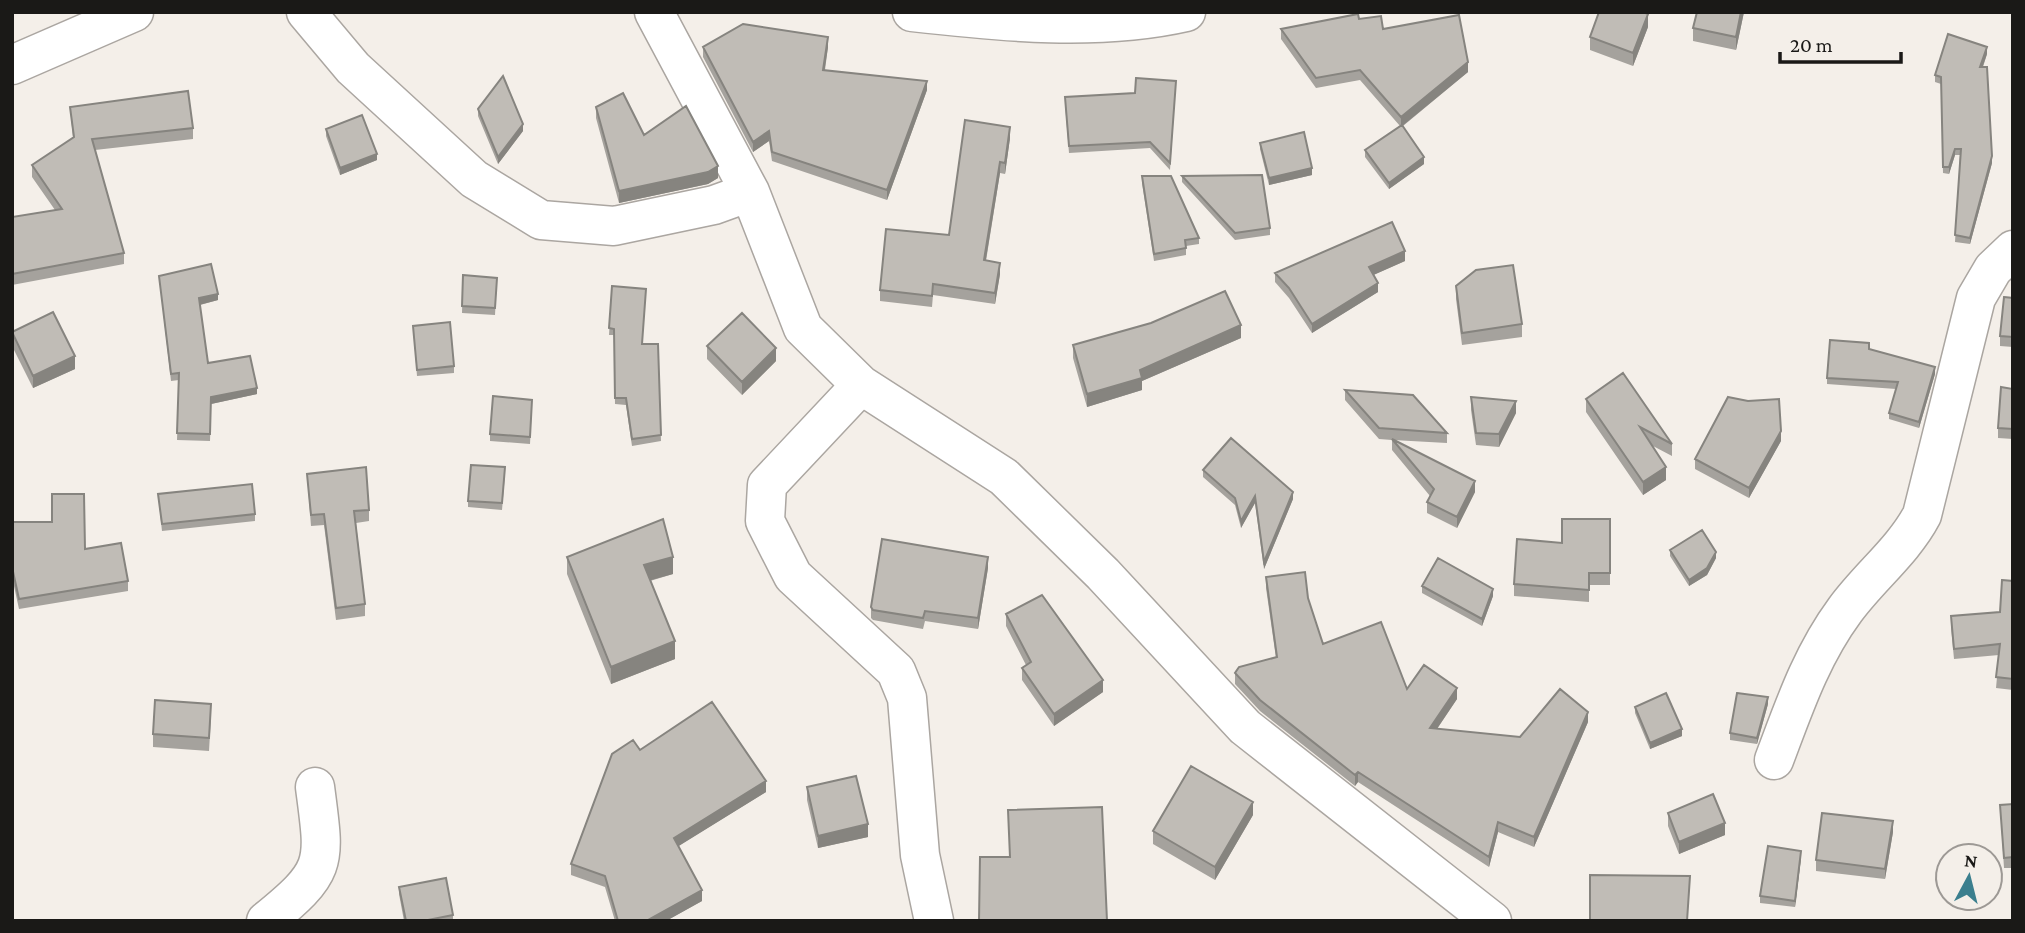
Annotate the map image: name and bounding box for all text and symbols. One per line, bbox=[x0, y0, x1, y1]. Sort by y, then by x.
scale bar bbox=[1780, 21, 1901, 65]
text: 20 m bbox=[1790, 33, 1833, 57]
north arrow bbox=[1934, 842, 2004, 912]
text: N bbox=[1963, 849, 1979, 872]

